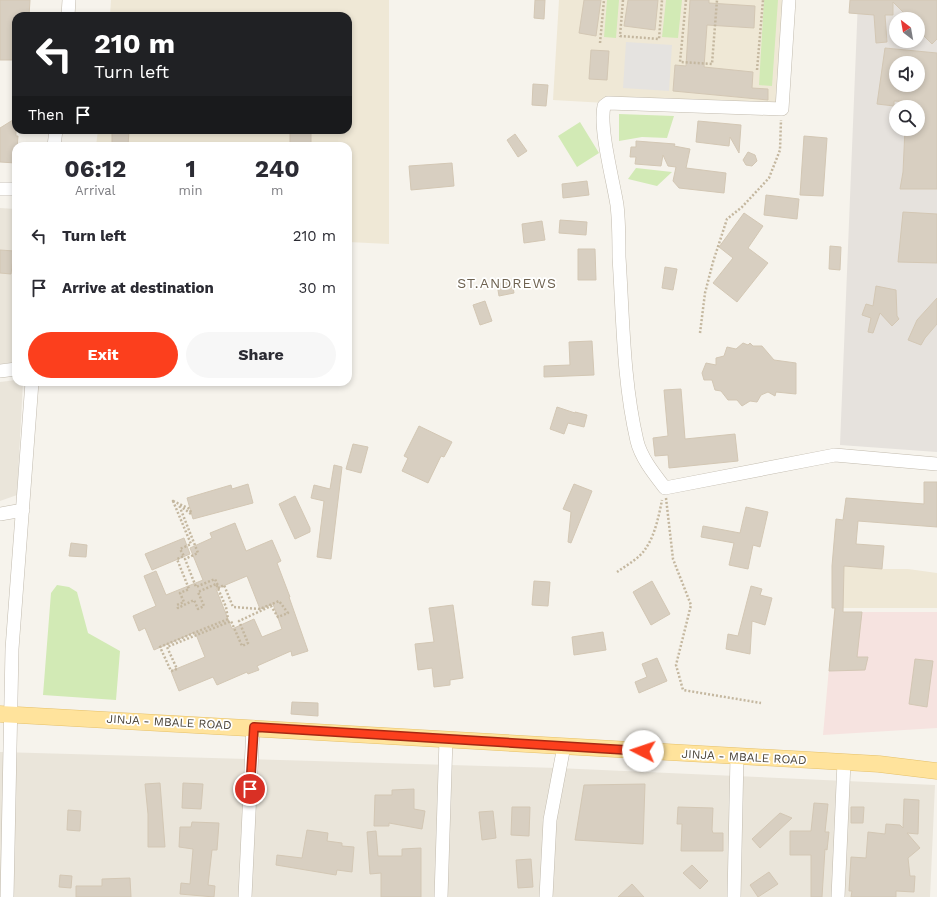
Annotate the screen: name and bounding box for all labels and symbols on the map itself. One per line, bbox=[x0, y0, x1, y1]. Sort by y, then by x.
north arrow bbox=[889, 12, 925, 48]
district label: ST.ANDREWS bbox=[457, 275, 557, 291]
street label: JINJA - MBALE ROAD bbox=[106, 712, 232, 732]
position arrow bbox=[622, 730, 664, 772]
street label: JINJA - MBALE ROAD bbox=[681, 747, 807, 767]
pin bbox=[233, 772, 267, 806]

